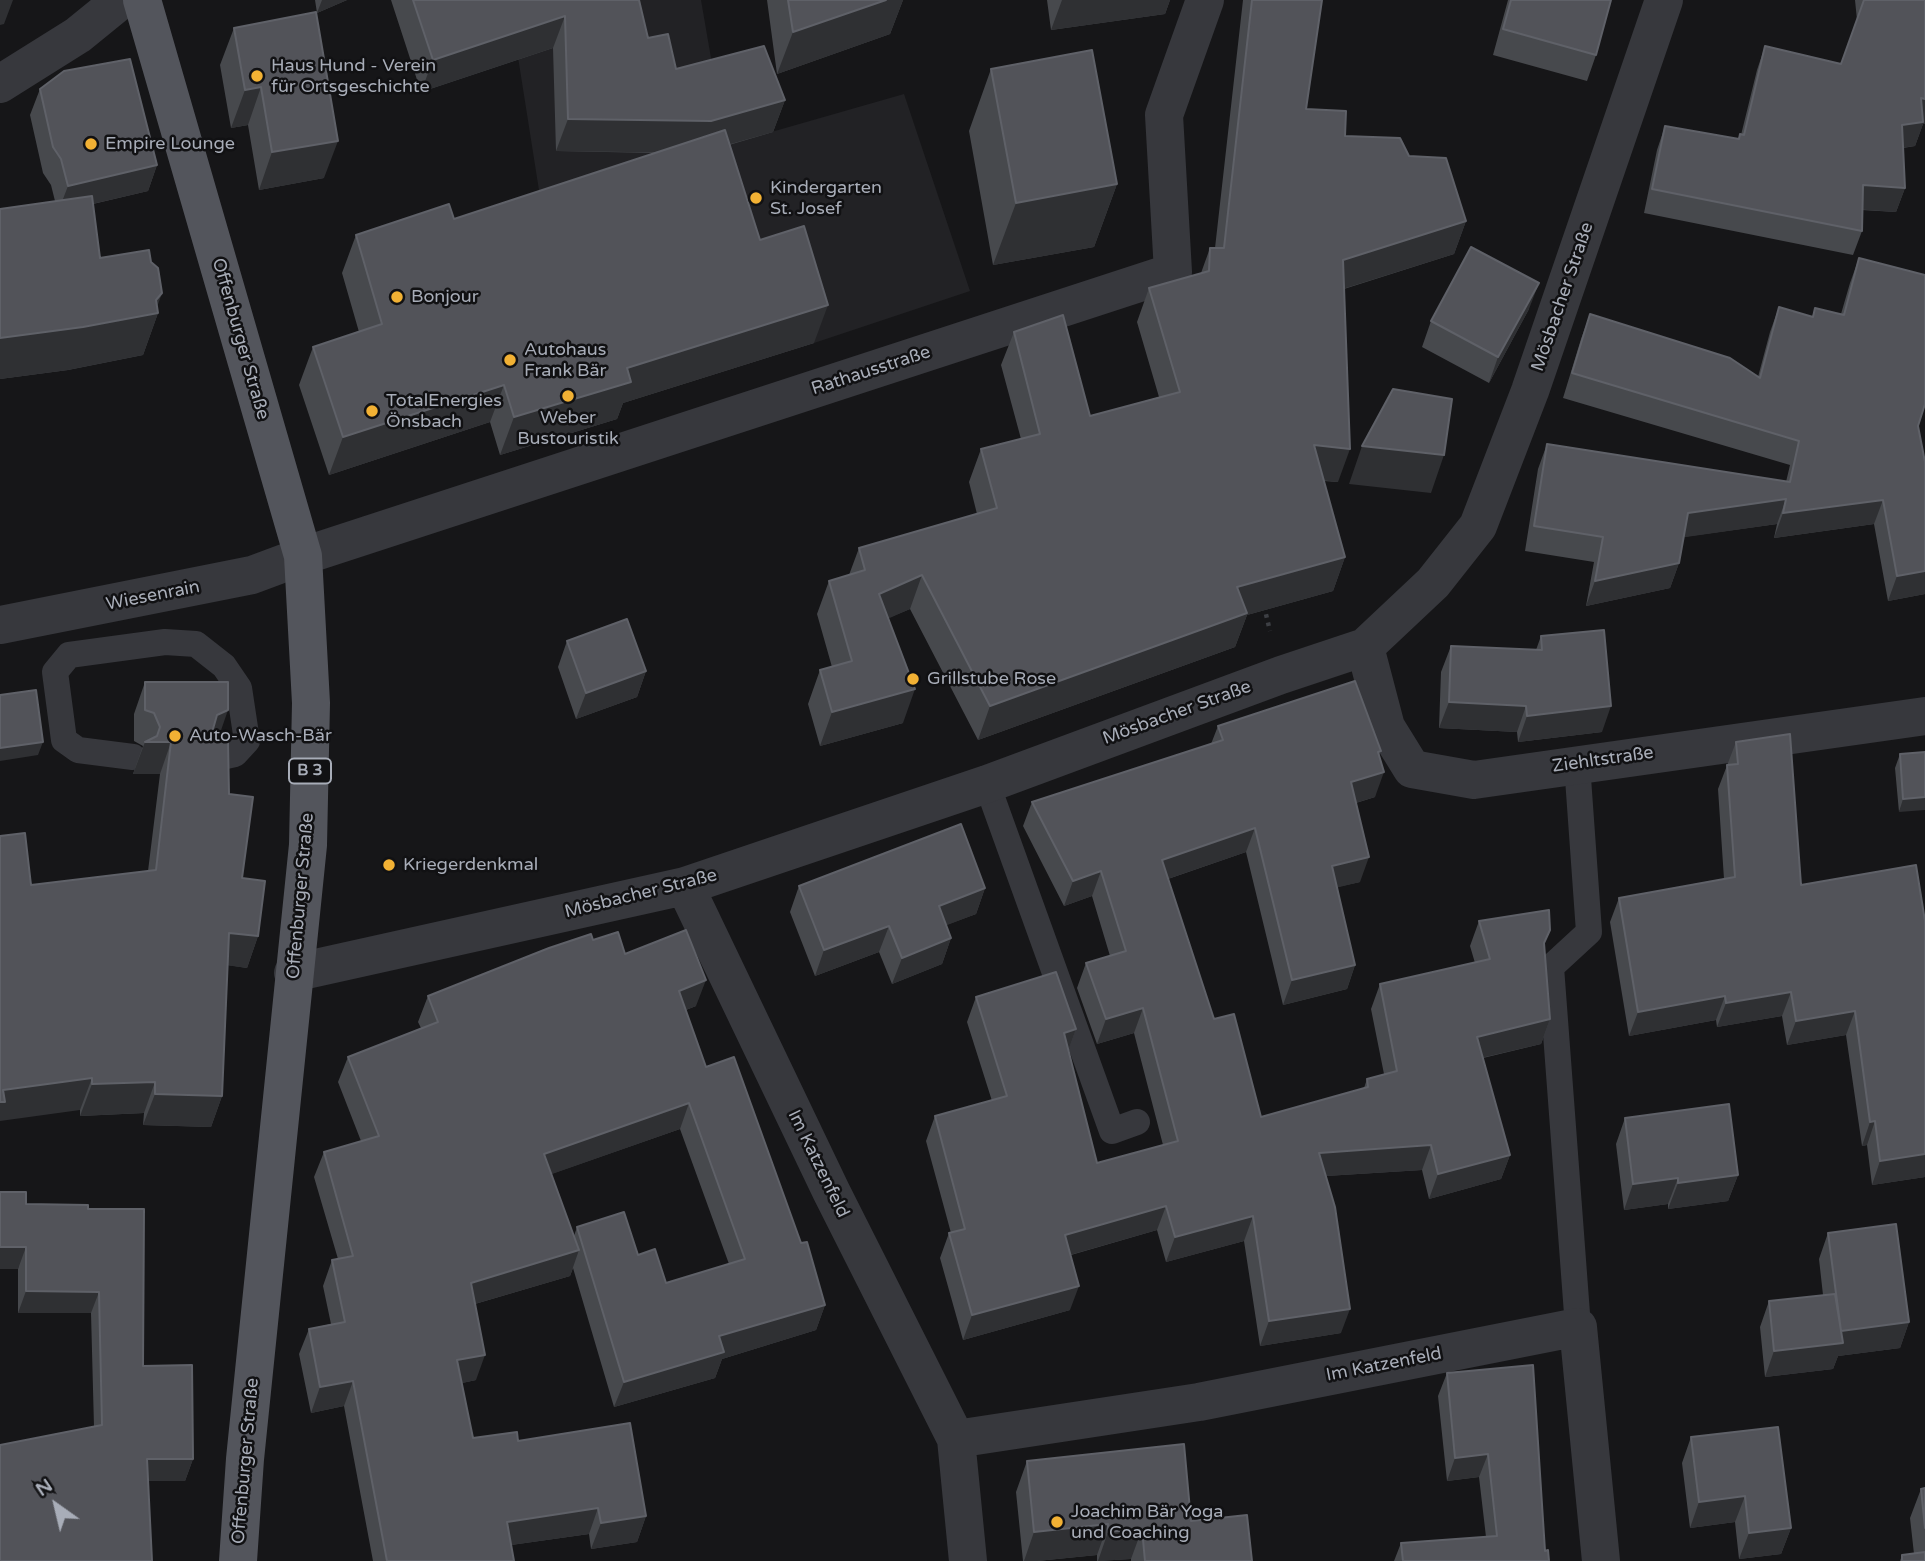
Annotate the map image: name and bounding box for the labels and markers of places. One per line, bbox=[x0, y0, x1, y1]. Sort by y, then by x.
place label: Haus Hund - Verein für Ortsgeschichte bbox=[271, 55, 436, 98]
marker: Haus Hund - Verein für Ortsgeschichte bbox=[249, 68, 265, 84]
place label: Empire Lounge bbox=[105, 133, 235, 155]
marker: Empire Lounge bbox=[83, 136, 99, 152]
place label: Kindergarten St. Josef bbox=[770, 177, 882, 220]
marker: Kindergarten St. Josef bbox=[748, 190, 764, 206]
place label: Bonjour bbox=[411, 286, 479, 308]
marker: Bonjour bbox=[389, 289, 405, 305]
place label: Autohaus Frank Bär bbox=[524, 339, 606, 382]
marker: Autohaus Frank Bär bbox=[502, 352, 518, 368]
marker: Weber Bustouristik bbox=[560, 388, 576, 404]
place label: TotalEnergies Önsbach bbox=[386, 390, 502, 432]
marker: TotalEnergies Önsbach bbox=[364, 403, 380, 419]
place label: Weber Bustouristik bbox=[517, 407, 619, 450]
place label: Grillstube Rose bbox=[927, 668, 1056, 690]
marker: Grillstube Rose bbox=[905, 671, 921, 687]
place label: Auto-Wasch-Bär bbox=[189, 725, 332, 747]
marker: Auto-Wasch-Bär bbox=[167, 728, 183, 744]
place label: Kriegerdenkmal bbox=[403, 854, 538, 876]
marker: Kriegerdenkmal bbox=[381, 857, 397, 873]
place label: Joachim Bär Yoga und Coaching bbox=[1071, 1501, 1223, 1544]
marker: Joachim Bär Yoga und Coaching bbox=[1049, 1514, 1065, 1530]

